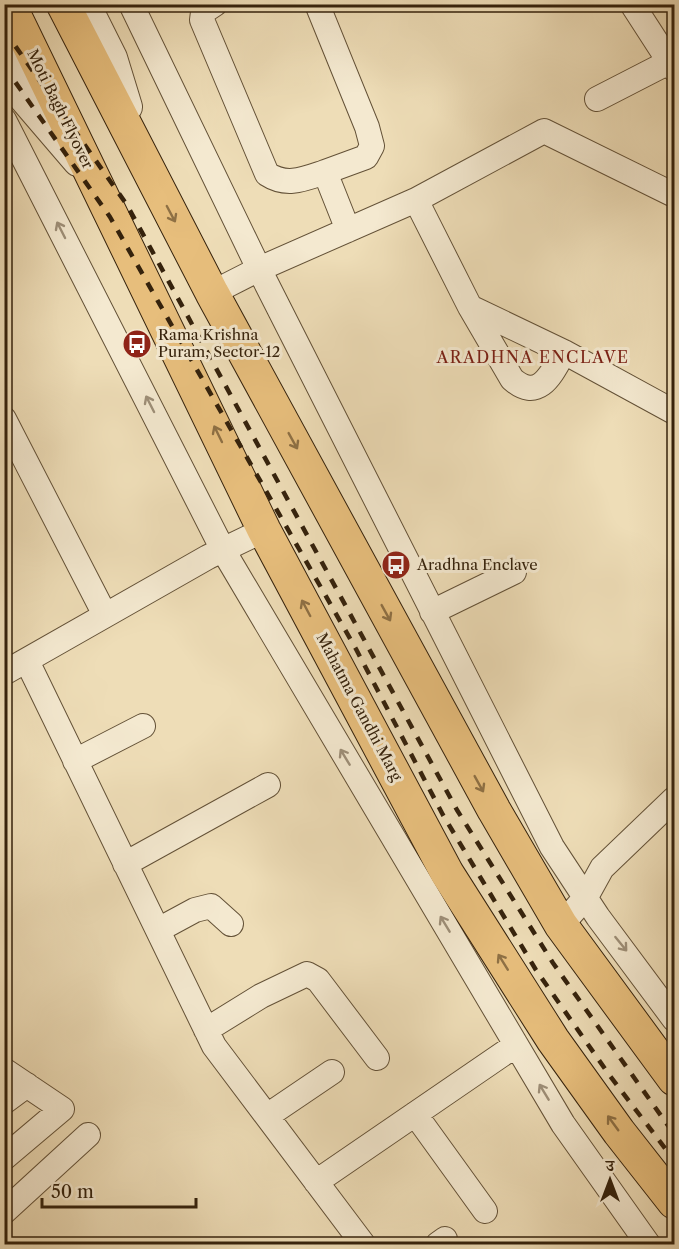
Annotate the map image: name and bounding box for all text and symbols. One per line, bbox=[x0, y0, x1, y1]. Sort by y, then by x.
street label: Moti Bagh Flyover bbox=[23, 46, 98, 172]
one-way arrow bbox=[165, 205, 177, 223]
one-way arrow bbox=[55, 222, 67, 239]
place label: Rama Krishna Puram, Sector-12 bbox=[158, 325, 280, 361]
bus stop icon: Rama Krishna Puram, Sector-12 bbox=[121, 328, 153, 360]
district label: ARADHNA ENCLAVE bbox=[435, 347, 630, 367]
one-way arrow bbox=[143, 395, 155, 413]
one-way arrow bbox=[212, 426, 223, 444]
one-way arrow bbox=[288, 432, 299, 450]
bus stop icon: Aradhna Enclave bbox=[380, 549, 412, 581]
place label: Aradhna Enclave bbox=[416, 555, 538, 574]
one-way arrow bbox=[300, 600, 312, 617]
one-way arrow bbox=[381, 603, 392, 621]
street label: Mahatma Gandhi Marg bbox=[312, 630, 407, 784]
one-way arrow bbox=[339, 748, 351, 765]
one-way arrow bbox=[473, 775, 485, 792]
one-way arrow bbox=[438, 916, 450, 933]
one-way arrow bbox=[614, 936, 627, 952]
one-way arrow bbox=[497, 953, 510, 970]
one-way arrow bbox=[537, 1084, 549, 1101]
one-way arrow bbox=[607, 1115, 619, 1131]
north arrow bbox=[580, 1150, 640, 1210]
text: उ bbox=[605, 1155, 616, 1175]
scale bar bbox=[42, 1171, 196, 1209]
text: 50 m bbox=[51, 1181, 94, 1203]

